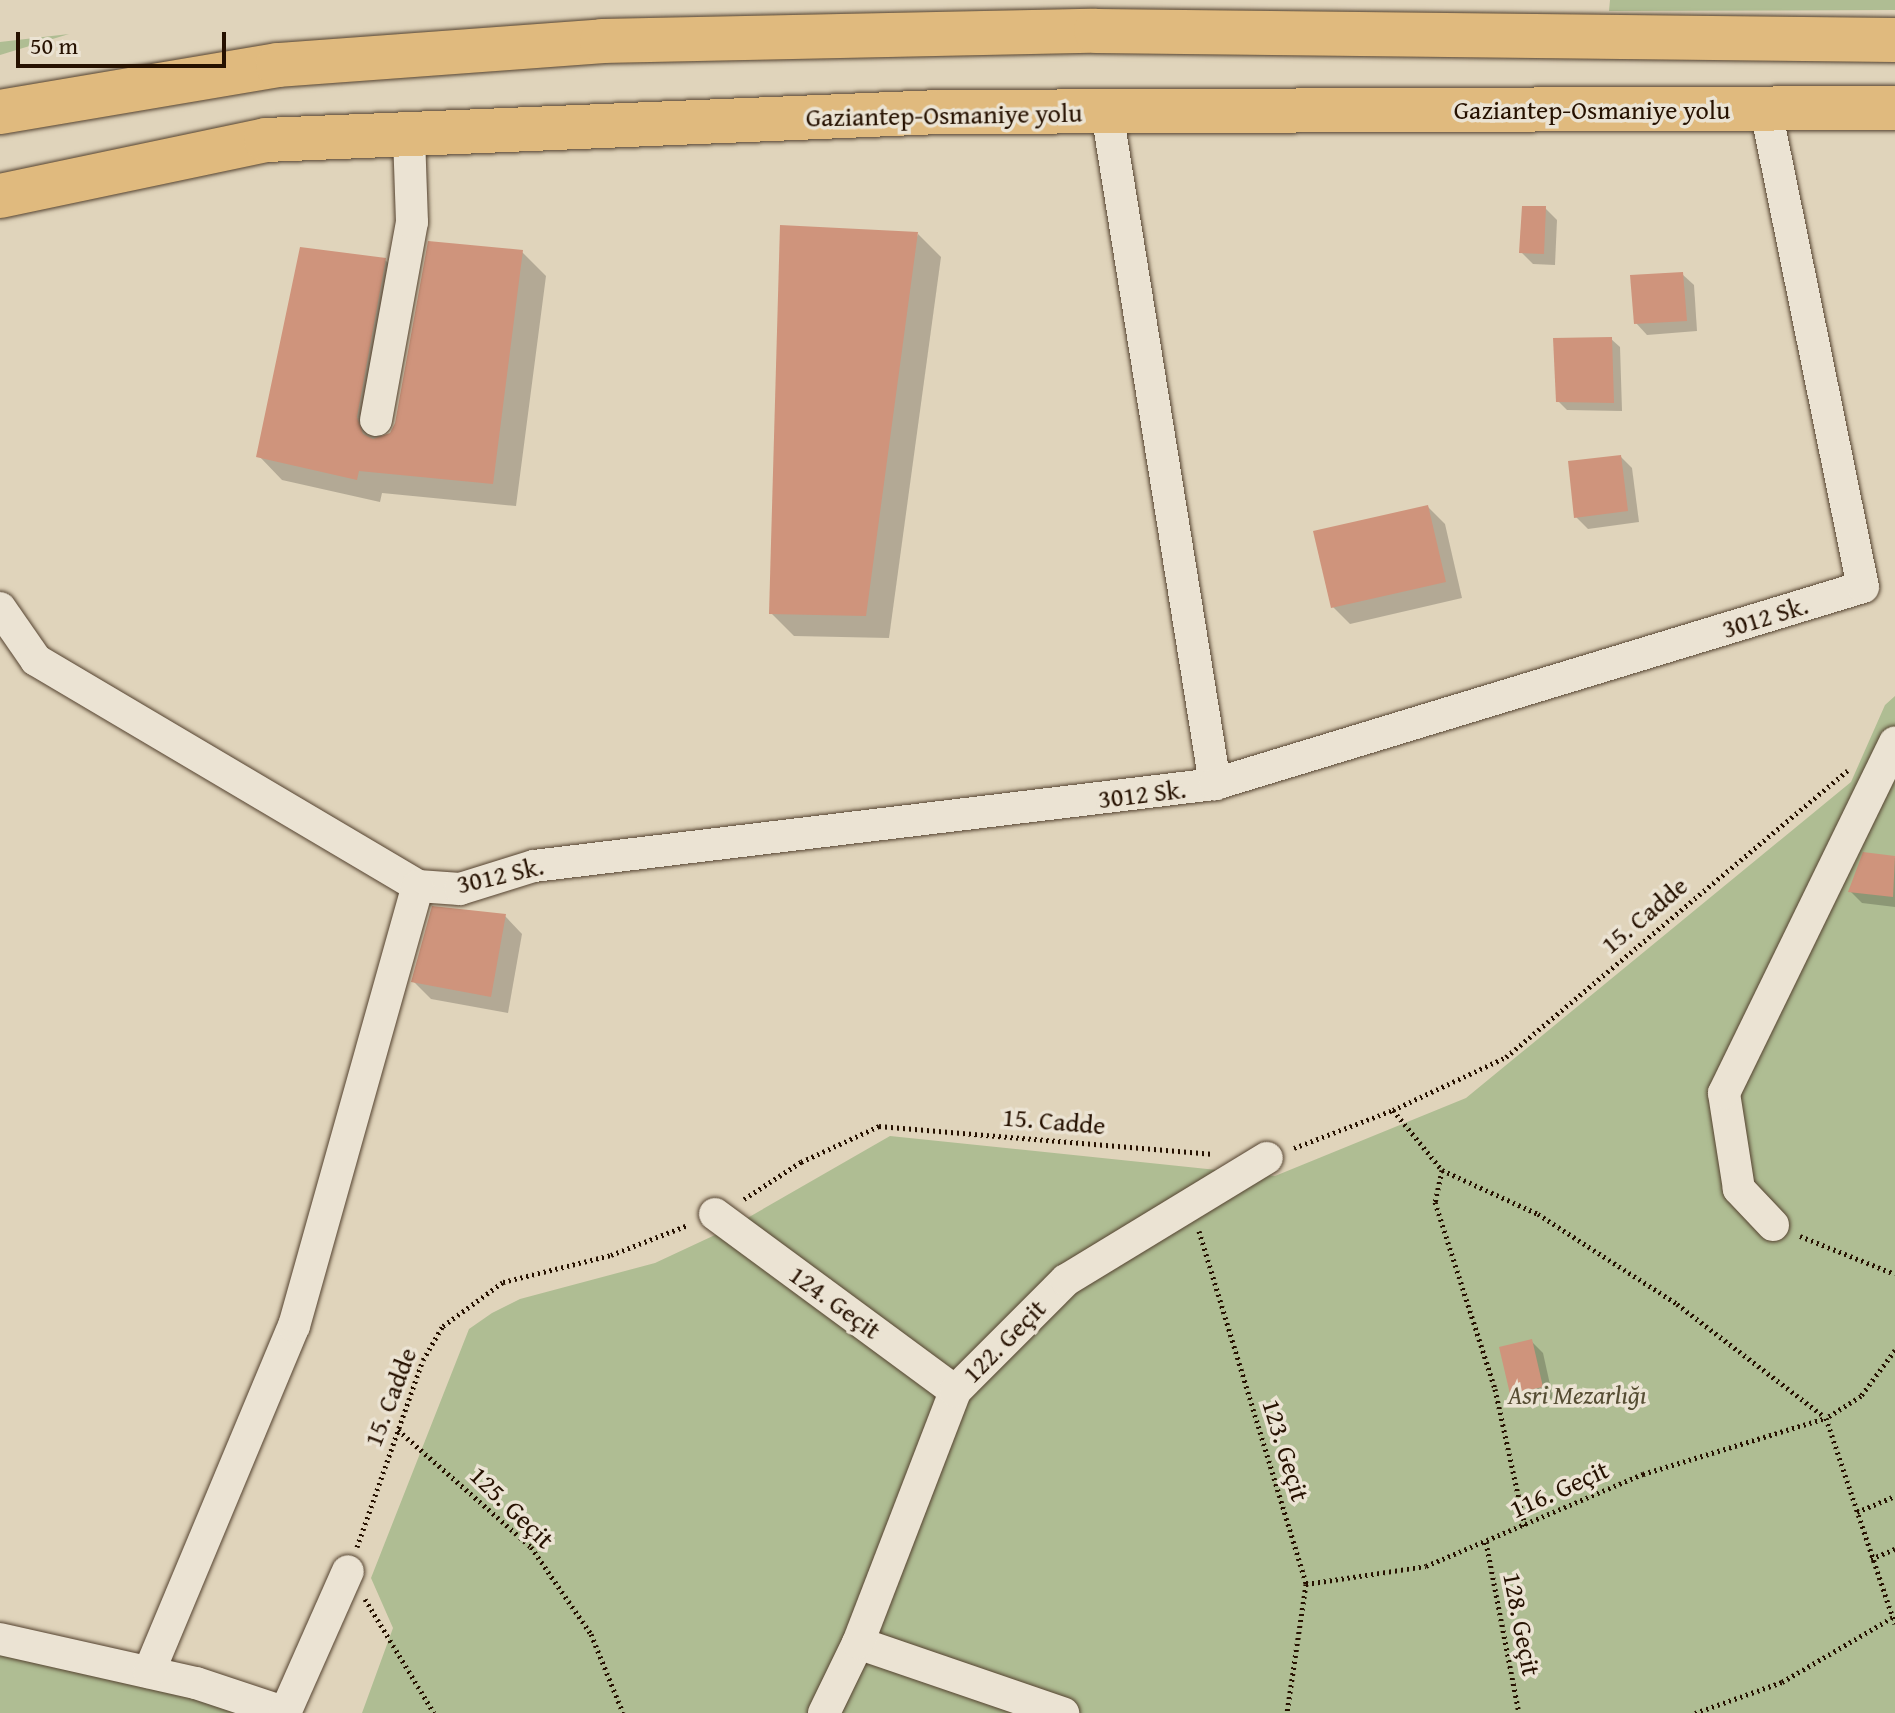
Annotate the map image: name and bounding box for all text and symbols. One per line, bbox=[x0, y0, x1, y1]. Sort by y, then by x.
scale bar bbox=[20, 16, 230, 66]
text: 50 m bbox=[30, 28, 78, 63]
street label: Gaziantep-Osmaniye yolu bbox=[1454, 94, 1730, 126]
street label: Gaziantep-Osmaniye yolu bbox=[806, 97, 1082, 133]
street label: 3012 Sk. bbox=[1718, 589, 1812, 645]
street label: 3012 Sk. bbox=[1096, 773, 1188, 815]
street label: 3012 Sk. bbox=[454, 850, 546, 900]
street label: 15. Cadde bbox=[1594, 870, 1694, 960]
street label: 15. Cadde bbox=[1001, 1101, 1107, 1141]
street label: 124. Geçit bbox=[783, 1258, 887, 1346]
street label: 122. Geçit bbox=[956, 1293, 1052, 1389]
street label: 15. Cadde bbox=[357, 1343, 423, 1451]
park label: Asri Mezarlığı bbox=[1508, 1379, 1646, 1411]
street label: 123. Geçit bbox=[1256, 1395, 1316, 1505]
street label: 116. Geçit bbox=[1505, 1453, 1613, 1525]
street label: 125. Geçit bbox=[463, 1459, 561, 1555]
street label: 128. Geçit bbox=[1497, 1569, 1547, 1679]

